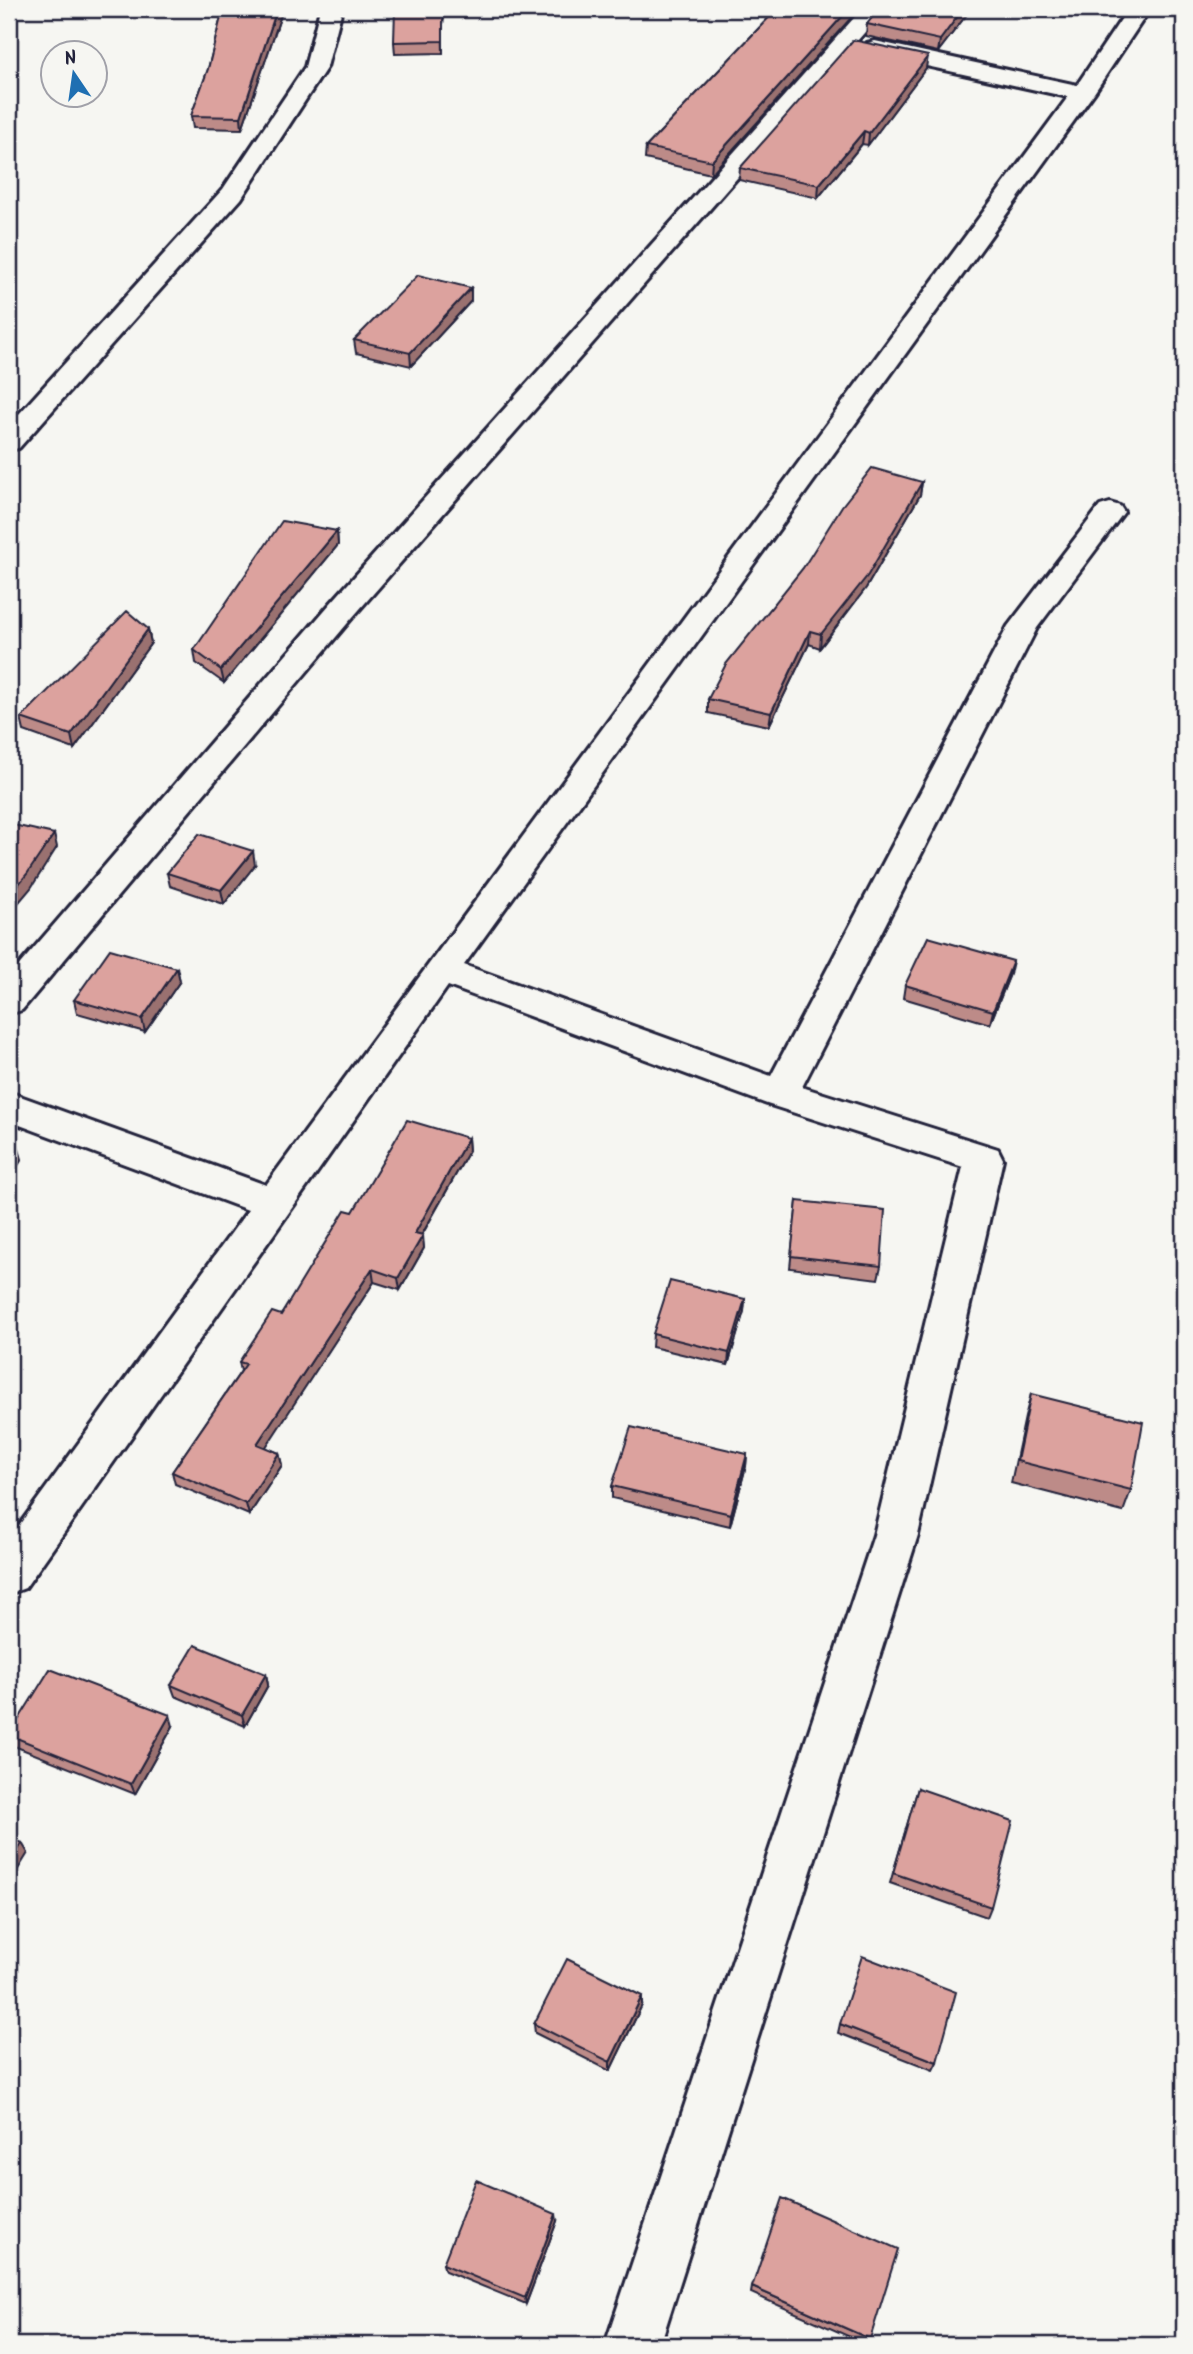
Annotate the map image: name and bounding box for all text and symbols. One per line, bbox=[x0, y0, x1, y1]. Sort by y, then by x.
north arrow bbox=[38, 38, 108, 108]
text: N bbox=[61, 43, 80, 75]

